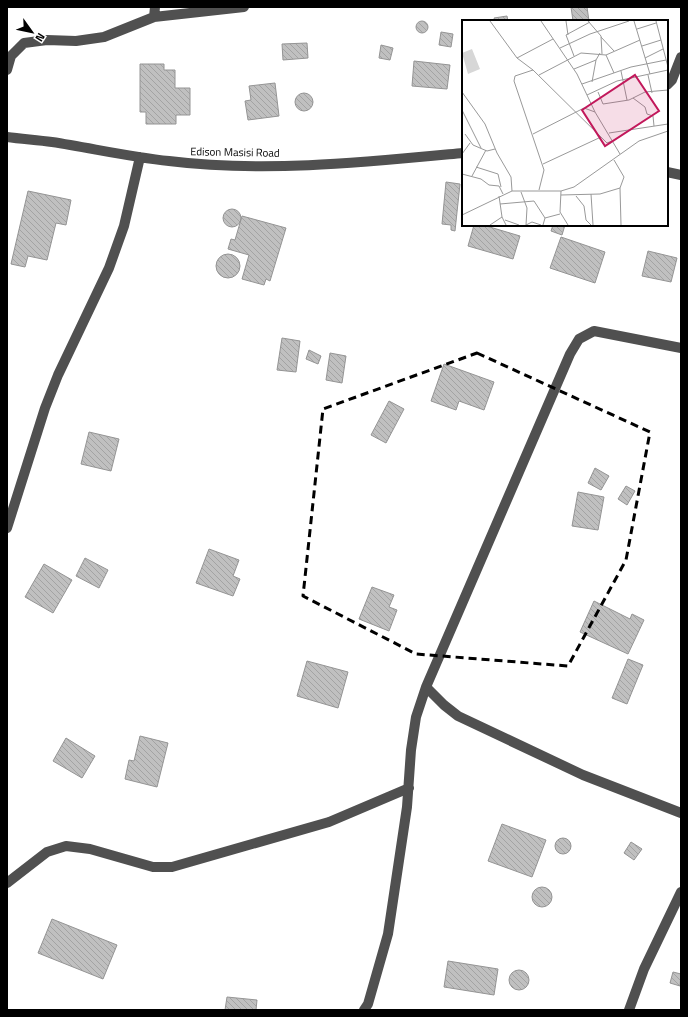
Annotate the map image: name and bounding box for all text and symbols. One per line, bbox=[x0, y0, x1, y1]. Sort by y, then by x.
north arrow bbox=[12, 12, 52, 52]
inset map bbox=[462, 20, 668, 226]
text: N bbox=[32, 30, 49, 45]
street label: Edison Masisi Road bbox=[190, 143, 280, 161]

